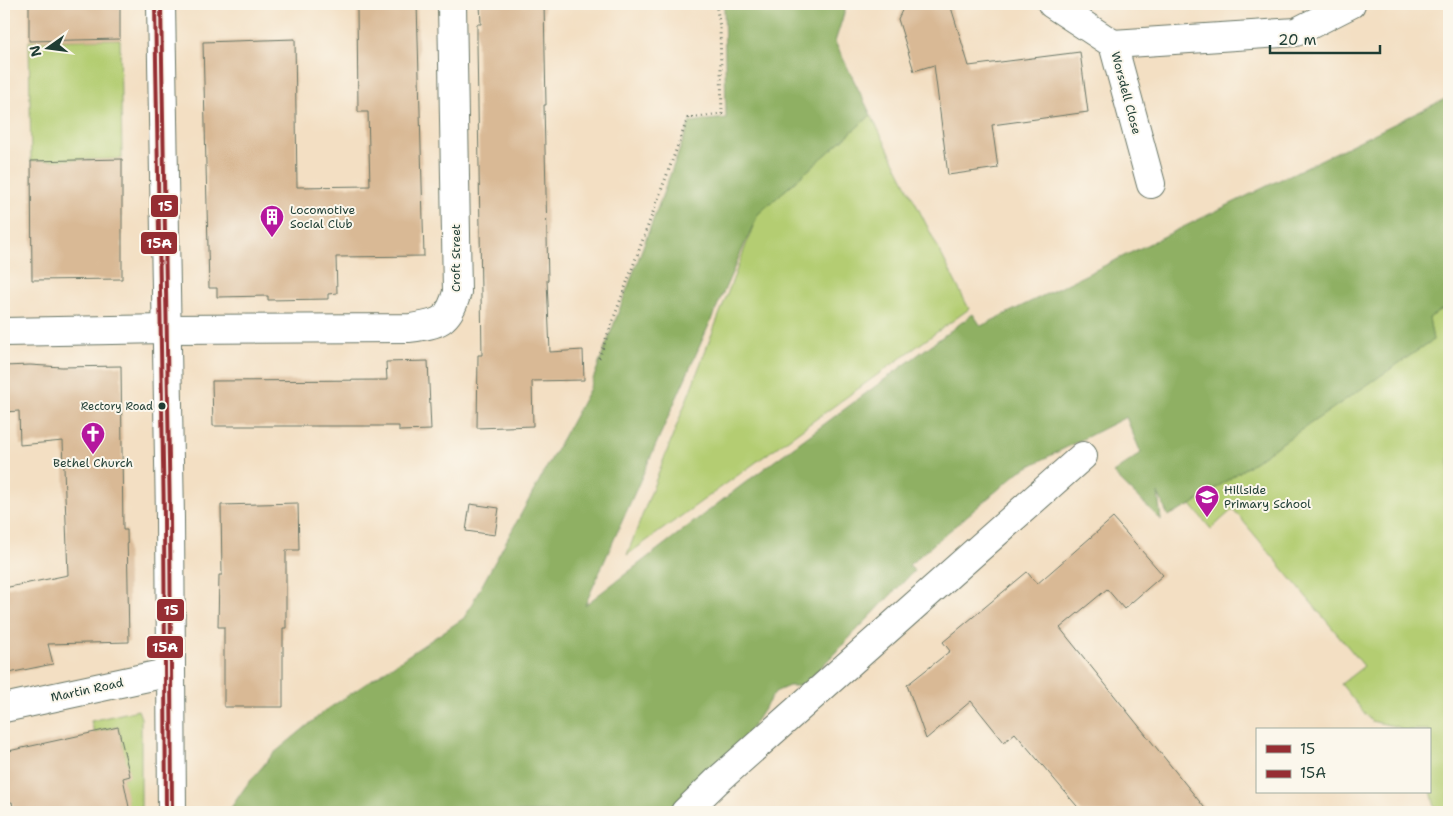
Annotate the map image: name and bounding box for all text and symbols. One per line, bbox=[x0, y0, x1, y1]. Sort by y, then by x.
north arrow bbox=[22, 22, 72, 72]
scale bar bbox=[1270, 22, 1380, 54]
text: 20 m bbox=[1278, 30, 1317, 50]
text: N bbox=[25, 44, 45, 59]
street label: Worsdell Close bbox=[1107, 50, 1145, 136]
line badge: 15 bbox=[150, 194, 179, 218]
text: 15 bbox=[157, 197, 173, 215]
place label: Locomotive Social Club bbox=[290, 202, 356, 232]
building icon: Locomotive Social Club bbox=[259, 204, 285, 238]
street label: Croft Street bbox=[448, 224, 464, 292]
line badge: 15A bbox=[140, 231, 178, 255]
text: 15A bbox=[146, 234, 172, 252]
place label: Rectory Road bbox=[81, 399, 153, 414]
marker: Rectory Road bbox=[157, 401, 167, 411]
church icon: Bethel Church bbox=[80, 421, 106, 455]
place label: Bethel Church bbox=[53, 455, 133, 471]
place label: Hillside Primary School bbox=[1224, 482, 1311, 512]
school or university icon: Hillside Primary School bbox=[1194, 484, 1220, 518]
line badge: 15 bbox=[156, 598, 185, 622]
text: 15 bbox=[163, 601, 179, 619]
line badge: 15A bbox=[146, 635, 184, 659]
text: 15A bbox=[152, 638, 178, 656]
street label: Martin Road bbox=[49, 674, 125, 706]
legend bbox=[1256, 728, 1430, 794]
text: 15 bbox=[1300, 739, 1315, 759]
text: 15A bbox=[1300, 763, 1326, 783]

